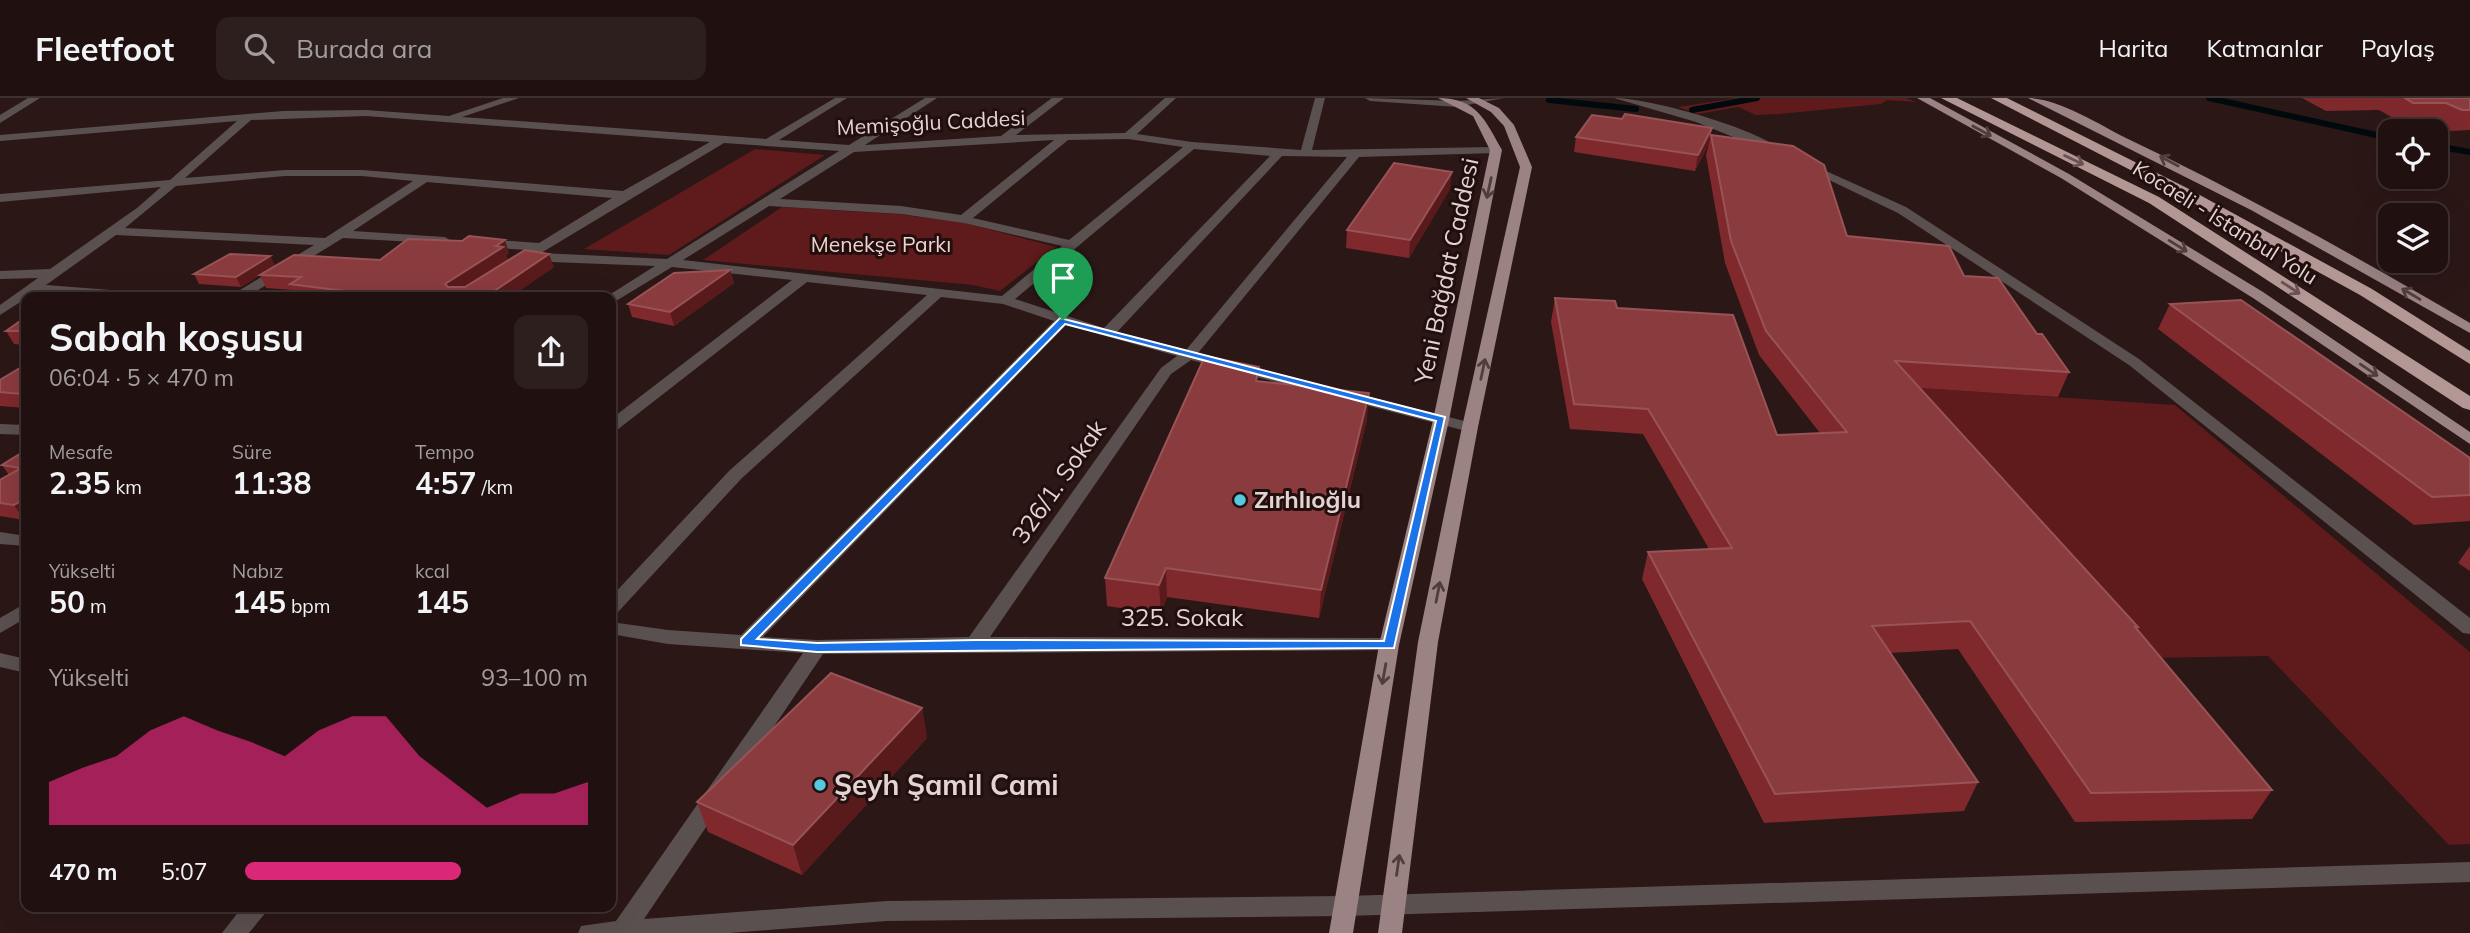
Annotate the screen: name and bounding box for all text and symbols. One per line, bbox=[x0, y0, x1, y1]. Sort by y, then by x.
search box bbox=[216, 17, 706, 80]
text: Fleetfoot bbox=[35, 28, 174, 69]
icon: search bbox=[240, 29, 278, 67]
text: Burada ara bbox=[296, 32, 432, 65]
text: Harita bbox=[2099, 33, 2169, 63]
text: Katmanlar bbox=[2207, 33, 2323, 63]
text: Paylaş bbox=[2361, 33, 2435, 63]
street label: Memişoğlu Caddesi bbox=[836, 104, 1026, 140]
map controls bbox=[2378, 119, 2448, 273]
button: locate bbox=[2378, 119, 2448, 189]
one-way arrow bbox=[1972, 124, 1992, 138]
one-way arrow bbox=[2063, 154, 2084, 168]
one-way arrow bbox=[2159, 154, 2180, 168]
street label: Yeni Bağdat Caddesi bbox=[1407, 155, 1485, 388]
street label: Kocaeli - İstanbul Yolu bbox=[2128, 155, 2323, 290]
one-way arrow bbox=[1481, 176, 1495, 199]
button: layers bbox=[2378, 203, 2448, 273]
park label: Menekşe Parkı bbox=[811, 231, 951, 257]
one-way arrow bbox=[2168, 239, 2188, 253]
pin bbox=[1033, 248, 1093, 320]
icon: arrive bbox=[1044, 259, 1082, 297]
one-way arrow bbox=[2281, 281, 2300, 295]
one-way arrow bbox=[2402, 286, 2422, 300]
text: Sabah koşusu bbox=[49, 313, 304, 361]
button: share bbox=[514, 315, 588, 389]
one-way arrow bbox=[1476, 358, 1490, 381]
text: 06:04 · 5 × 470 m bbox=[49, 363, 234, 392]
one-way arrow bbox=[2359, 363, 2378, 378]
street label: 326/1. Sokak bbox=[1005, 413, 1112, 549]
text: Mesafe bbox=[49, 440, 113, 464]
text: Süre bbox=[232, 440, 272, 464]
text: Tempo bbox=[415, 440, 474, 464]
text: 2.35 bbox=[49, 464, 110, 502]
text: 11:38 bbox=[232, 464, 311, 502]
text: 4:57 bbox=[415, 464, 476, 502]
text: km bbox=[110, 475, 142, 499]
text: /km bbox=[476, 475, 513, 499]
place label: Zırhlıoğlu bbox=[1254, 484, 1361, 514]
marker: Zırhlıoğlu bbox=[1232, 492, 1248, 508]
text: Yükselti bbox=[49, 559, 115, 583]
text: Nabız bbox=[232, 559, 283, 583]
text: kcal bbox=[415, 559, 450, 583]
one-way arrow bbox=[1431, 581, 1445, 604]
text: 50 bbox=[49, 583, 85, 621]
text: 145 bbox=[232, 583, 286, 621]
text: 145 bbox=[415, 583, 469, 621]
text: m bbox=[85, 594, 107, 618]
text: bpm bbox=[286, 594, 330, 618]
street label: 325. Sokak bbox=[1121, 602, 1244, 632]
one-way arrow bbox=[1377, 662, 1390, 685]
text: Yükselti bbox=[49, 663, 129, 692]
text: 93–100 m bbox=[481, 663, 588, 692]
place label: Şeyh Şamil Cami bbox=[834, 767, 1059, 802]
marker: Şeyh Şamil Cami bbox=[812, 777, 828, 793]
one-way arrow bbox=[1392, 854, 1405, 877]
text: 470 m bbox=[49, 857, 117, 886]
text: 5:07 bbox=[161, 857, 208, 886]

